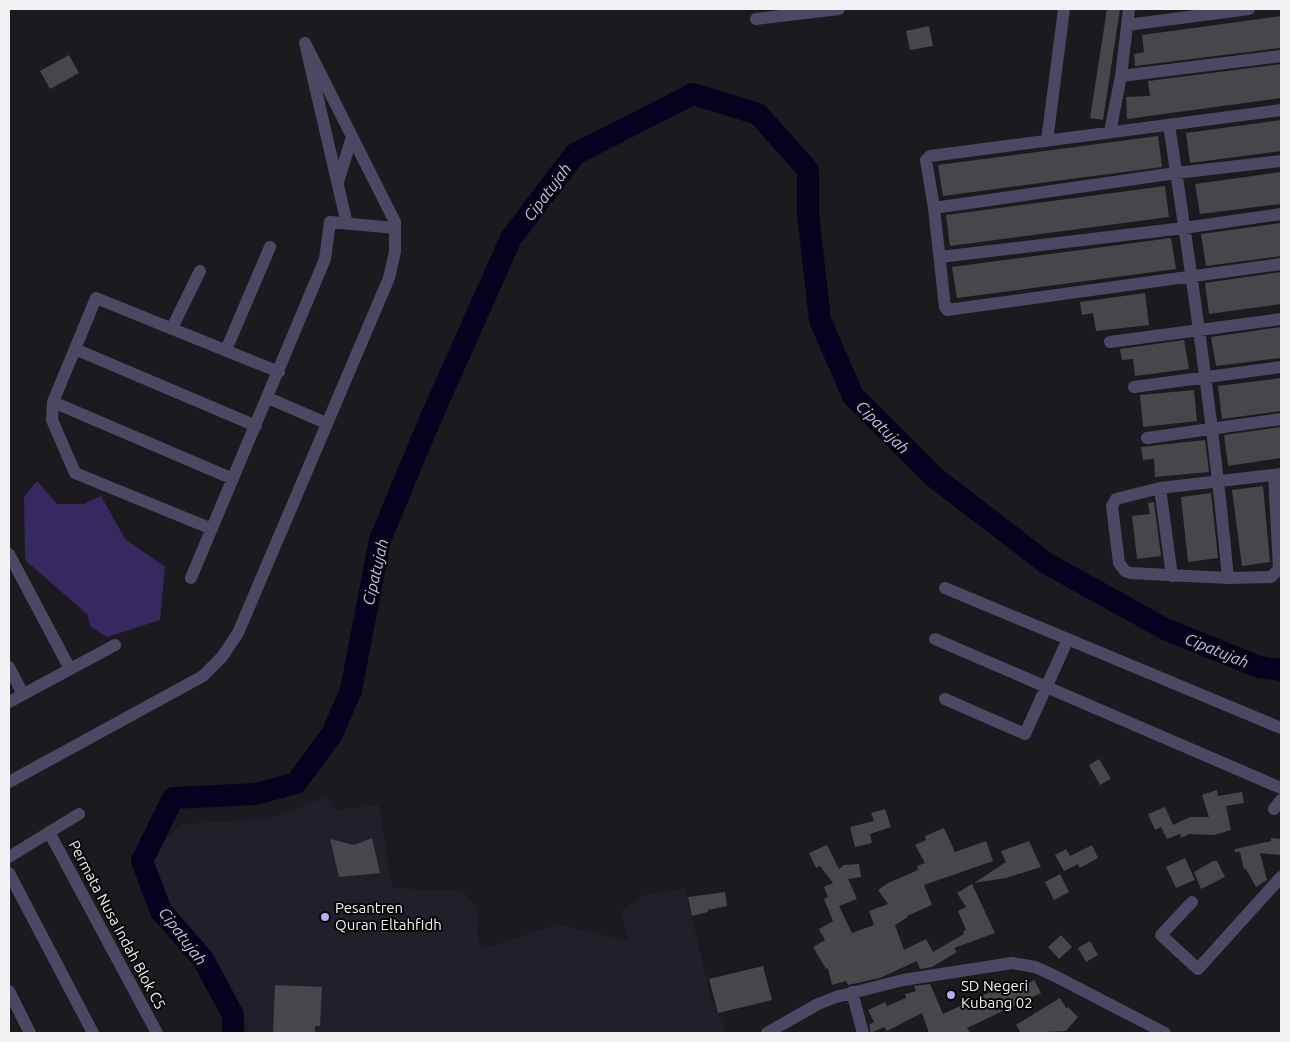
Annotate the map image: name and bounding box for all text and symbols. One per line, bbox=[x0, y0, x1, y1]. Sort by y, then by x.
water label: Cipatujah bbox=[519, 160, 575, 224]
water label: Cipatujah bbox=[853, 397, 913, 457]
water label: Cipatujah bbox=[359, 537, 391, 607]
water label: Cipatujah bbox=[1182, 629, 1252, 671]
street label: Permata Nusa Indah Blok C5 bbox=[66, 837, 169, 1012]
place label: Pesantren Quran Eltahfidh bbox=[335, 899, 442, 933]
water label: Cipatujah bbox=[155, 904, 211, 968]
marker: Pesantren Quran Eltahfidh bbox=[319, 911, 331, 923]
place label: SD Negeri Kubang 02 bbox=[961, 977, 1033, 1011]
marker: SD Negeri Kubang 02 bbox=[945, 989, 957, 1001]

